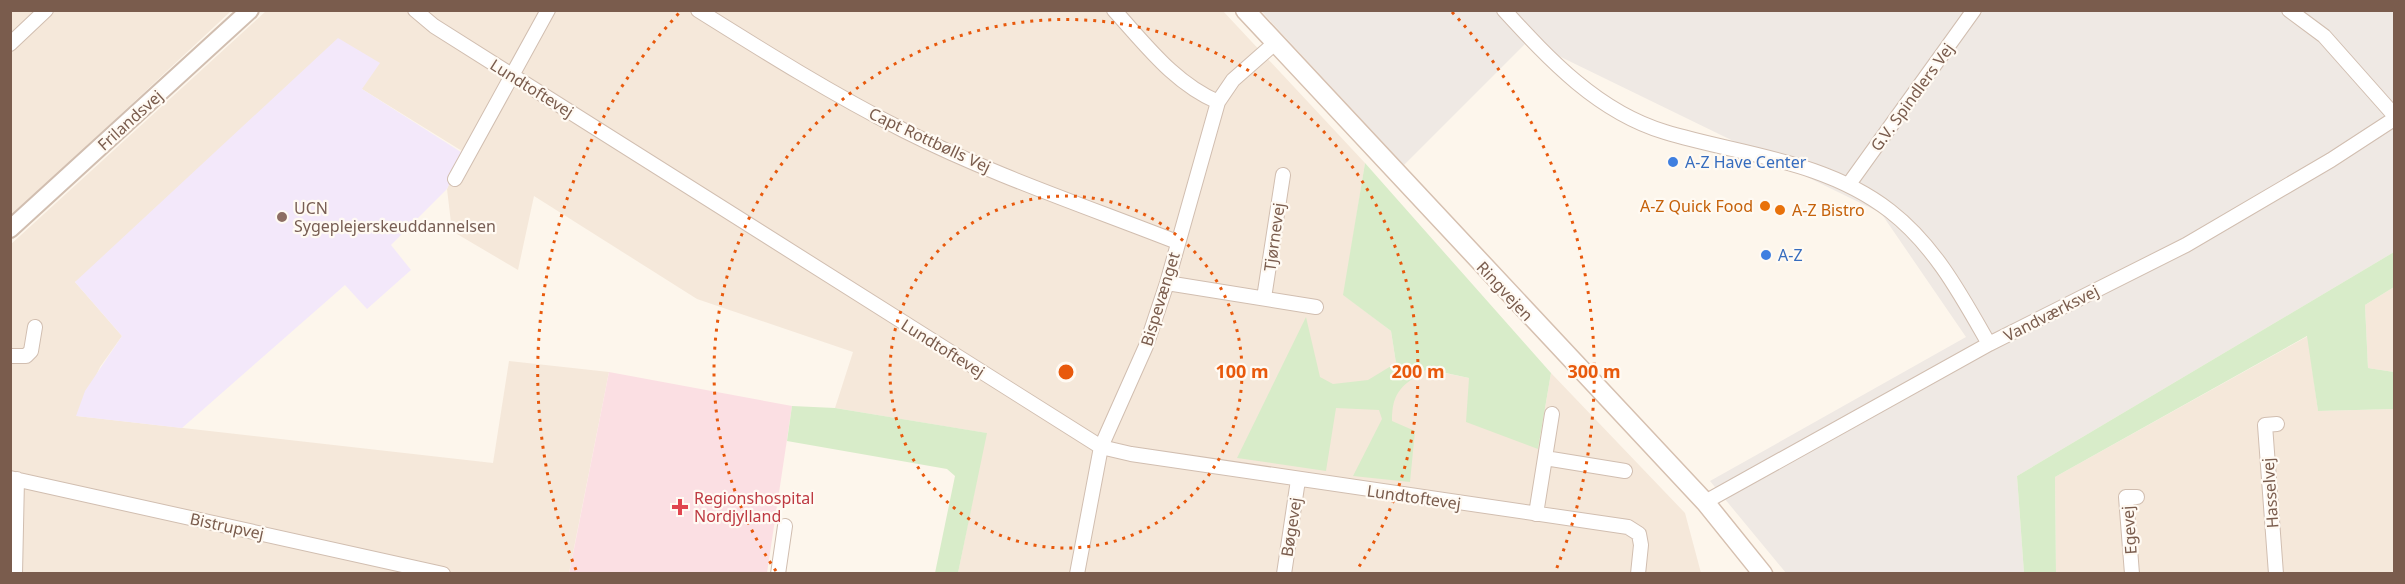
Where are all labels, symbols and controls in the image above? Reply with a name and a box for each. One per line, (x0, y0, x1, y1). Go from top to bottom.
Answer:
street label: G.V. Spindlers Vej (1865, 38, 1959, 156)
street label: Lundtoftevej (486, 54, 578, 122)
street label: Frilandsvej (93, 85, 167, 155)
street label: Capt Rottbølls Vej (865, 102, 995, 178)
place label: A-Z Have Center (1685, 151, 1807, 173)
marker: A-Z Have Center (1666, 155, 1680, 169)
place label: A-Z Quick Food (1640, 195, 1753, 217)
place label: UCN Sygeplejerskeuddannelsen (294, 197, 496, 237)
marker: A-Z Quick Food (1758, 199, 1772, 213)
place label: A-Z Bistro (1792, 199, 1865, 221)
street label: Tjørnevej (1258, 201, 1290, 273)
marker: A-Z Bistro (1773, 203, 1787, 217)
marker: UCN Sygeplejerskeuddannelsen (275, 210, 289, 224)
place label: A-Z (1778, 244, 1803, 266)
marker: A-Z (1759, 248, 1773, 262)
street label: Bispevænget (1135, 249, 1185, 349)
street label: Ringvejen (1472, 256, 1538, 326)
street label: Vandværksvej (2000, 280, 2102, 346)
street label: Lundtoftevej (897, 314, 989, 382)
text: 100 m (1215, 359, 1269, 383)
text: 200 m (1391, 359, 1445, 383)
text: 300 m (1567, 359, 1621, 383)
centre of rings (1056, 362, 1076, 382)
street label: Hasselvej (2257, 457, 2283, 529)
street label: Lundtoftevej (1366, 480, 1462, 514)
place label: Regionshospital Nordjylland (694, 487, 814, 527)
street label: Bøgevej (1275, 496, 1307, 558)
marker: Regionshospital Nordjylland (671, 498, 689, 516)
street label: Egevej (2116, 505, 2142, 555)
street label: Bistrupvej (188, 507, 266, 545)

